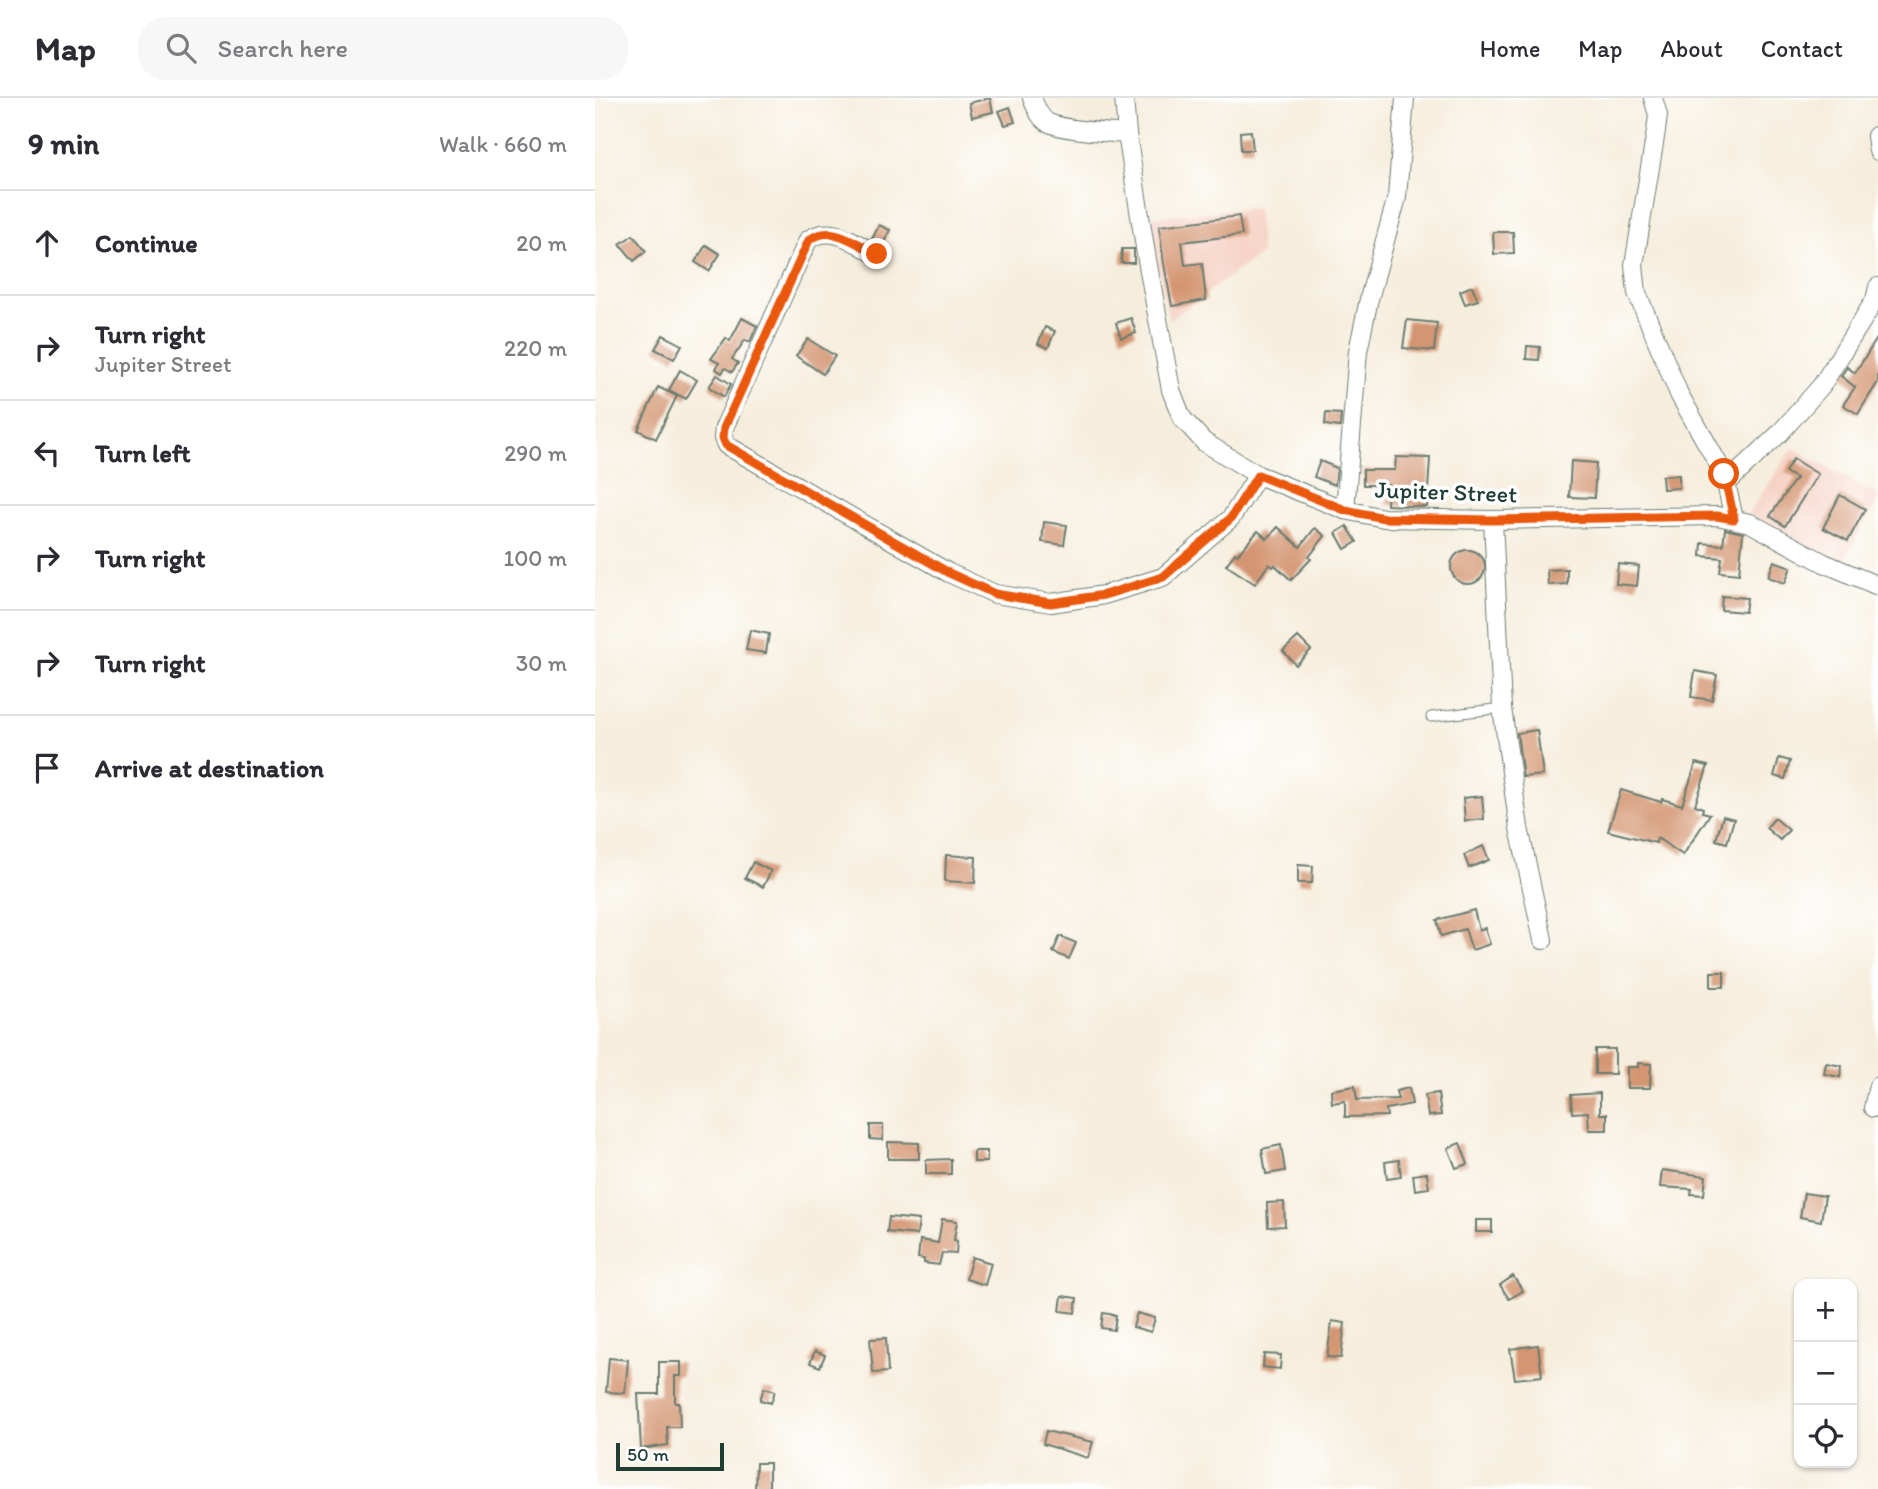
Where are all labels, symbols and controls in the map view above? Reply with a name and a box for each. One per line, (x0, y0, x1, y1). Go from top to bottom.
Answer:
search box (138, 17, 628, 80)
text: Map (35, 29, 96, 68)
icon: search (162, 29, 200, 67)
text: Search here (218, 32, 348, 64)
text: Home (1480, 34, 1540, 63)
text: Map (1578, 34, 1622, 63)
text: About (1660, 34, 1723, 63)
text: Contact (1761, 34, 1843, 63)
text: 9 min (28, 125, 99, 162)
text: Walk · 660 m (439, 130, 567, 158)
icon: ahead (28, 224, 66, 262)
text: Continue (95, 227, 198, 259)
text: 20 m (516, 229, 567, 257)
route end (861, 238, 892, 269)
text: Turn right (95, 318, 206, 350)
icon: right (28, 329, 66, 367)
text: 220 m (504, 334, 567, 362)
text: Jupiter Street (95, 350, 232, 378)
icon: left (28, 434, 66, 472)
text: Turn left (95, 437, 191, 469)
text: 290 m (504, 439, 567, 467)
route start (1708, 458, 1739, 489)
street label: Jupiter Street (1374, 475, 1518, 508)
icon: right (28, 539, 66, 577)
text: Turn right (95, 542, 206, 574)
text: 100 m (503, 544, 567, 572)
icon: right (28, 644, 66, 682)
text: Turn right (95, 647, 206, 679)
text: 30 m (516, 649, 567, 677)
icon: arrive (28, 749, 66, 787)
text: Arrive at destination (95, 752, 324, 784)
map controls (1794, 1279, 1857, 1468)
button: + (1794, 1279, 1857, 1342)
button: − (1794, 1342, 1857, 1405)
button: locate (1794, 1405, 1857, 1468)
scale bar (616, 1440, 725, 1472)
text: 50 m (627, 1443, 669, 1466)

